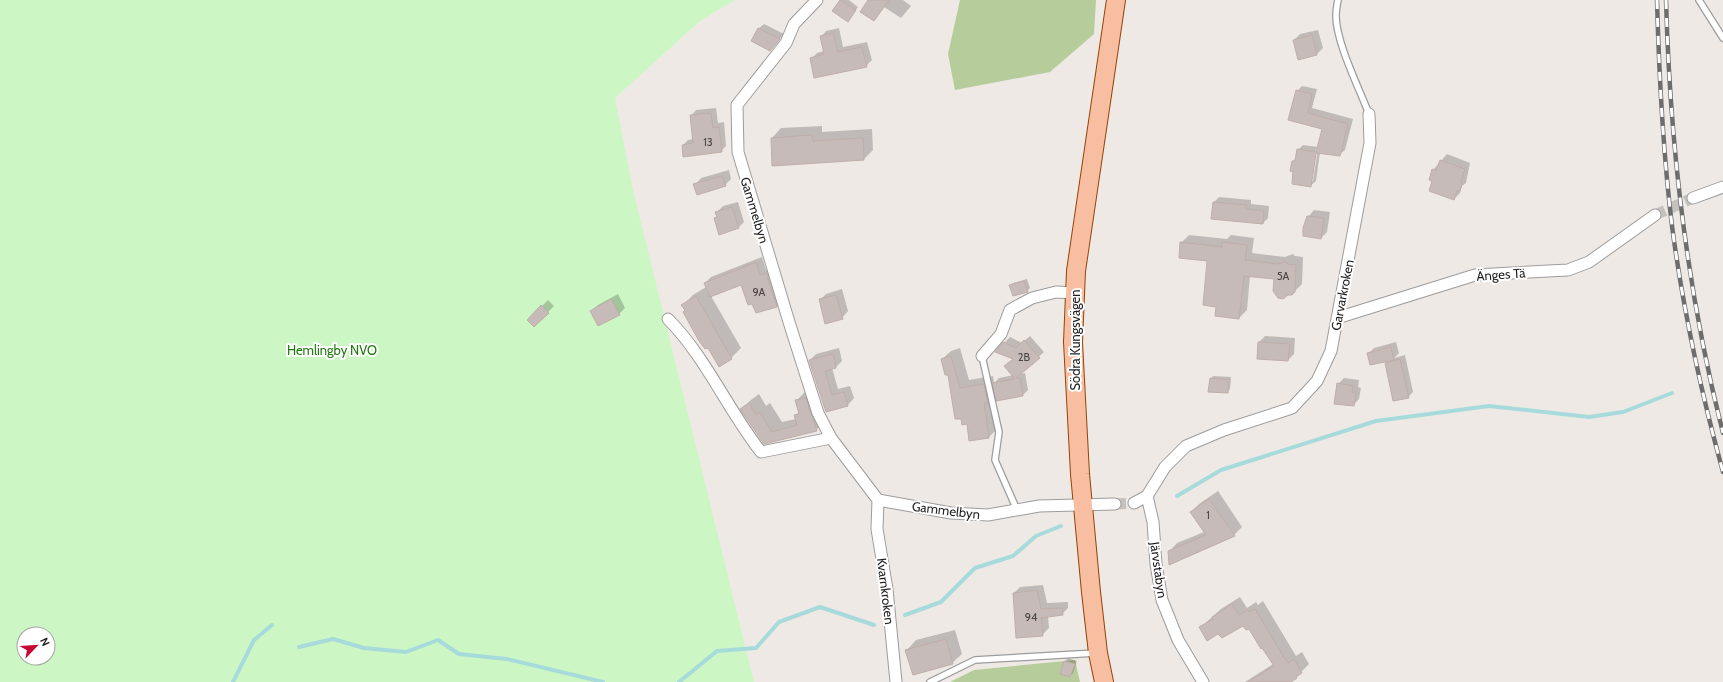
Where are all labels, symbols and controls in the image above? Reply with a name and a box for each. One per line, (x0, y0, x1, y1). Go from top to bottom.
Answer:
house number: 13 (703, 135, 713, 149)
street label: Gammelbyn (737, 175, 773, 245)
street label: Garvarkroken (1327, 258, 1357, 332)
street label: Änges Tä (1476, 264, 1527, 284)
house number: 5A (1277, 269, 1290, 283)
house number: 9A (753, 285, 766, 299)
street label: Södra Kungsvägen (1067, 289, 1083, 391)
park label: Hemlingby NVO (287, 342, 377, 358)
house number: 2B (1018, 350, 1031, 364)
street label: Gammelbyn (911, 498, 981, 522)
house number: 1 (1206, 508, 1210, 522)
street label: Järvstabyn (1147, 540, 1171, 599)
street label: Kvarnkroken (874, 557, 898, 625)
house number: 94 (1025, 610, 1038, 624)
north arrow (16, 626, 56, 666)
text: N (37, 635, 53, 648)

